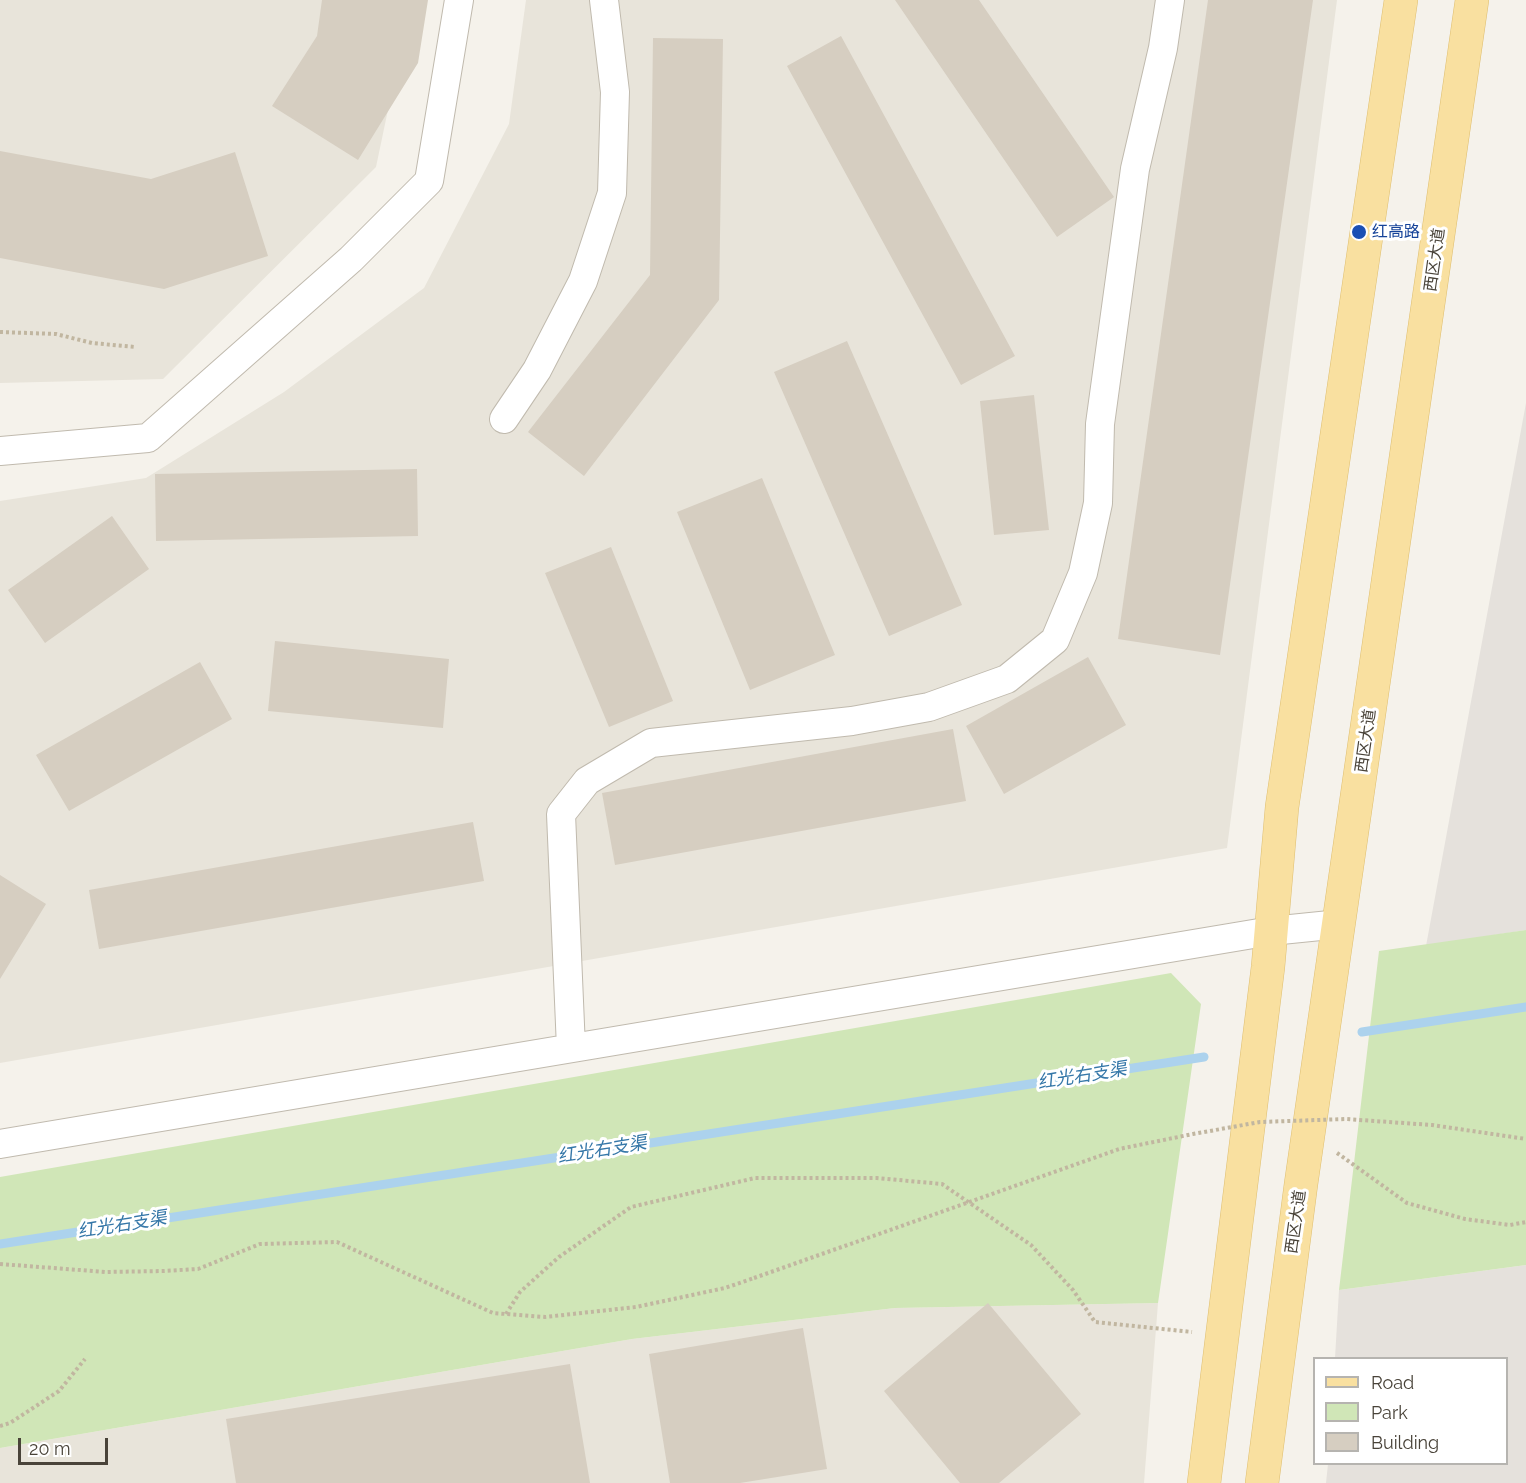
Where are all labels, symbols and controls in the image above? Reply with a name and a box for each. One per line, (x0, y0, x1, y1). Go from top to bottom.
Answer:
place label: 红高路 (1372, 222, 1420, 242)
marker: 红高路 (1350, 223, 1368, 241)
street label: 西区大道 (1421, 227, 1449, 293)
street label: 西区大道 (1352, 708, 1380, 774)
water label: 红光右支渠 (1036, 1058, 1128, 1094)
water label: 红光右支渠 (556, 1132, 648, 1168)
street label: 西区大道 (1282, 1189, 1310, 1255)
water label: 红光右支渠 (76, 1207, 168, 1243)
legend (1313, 1357, 1508, 1465)
text: Road (1371, 1372, 1414, 1393)
text: Park (1371, 1402, 1408, 1423)
scale bar (21, 1426, 111, 1464)
text: Building (1371, 1432, 1439, 1453)
text: 20 m (29, 1438, 71, 1459)

